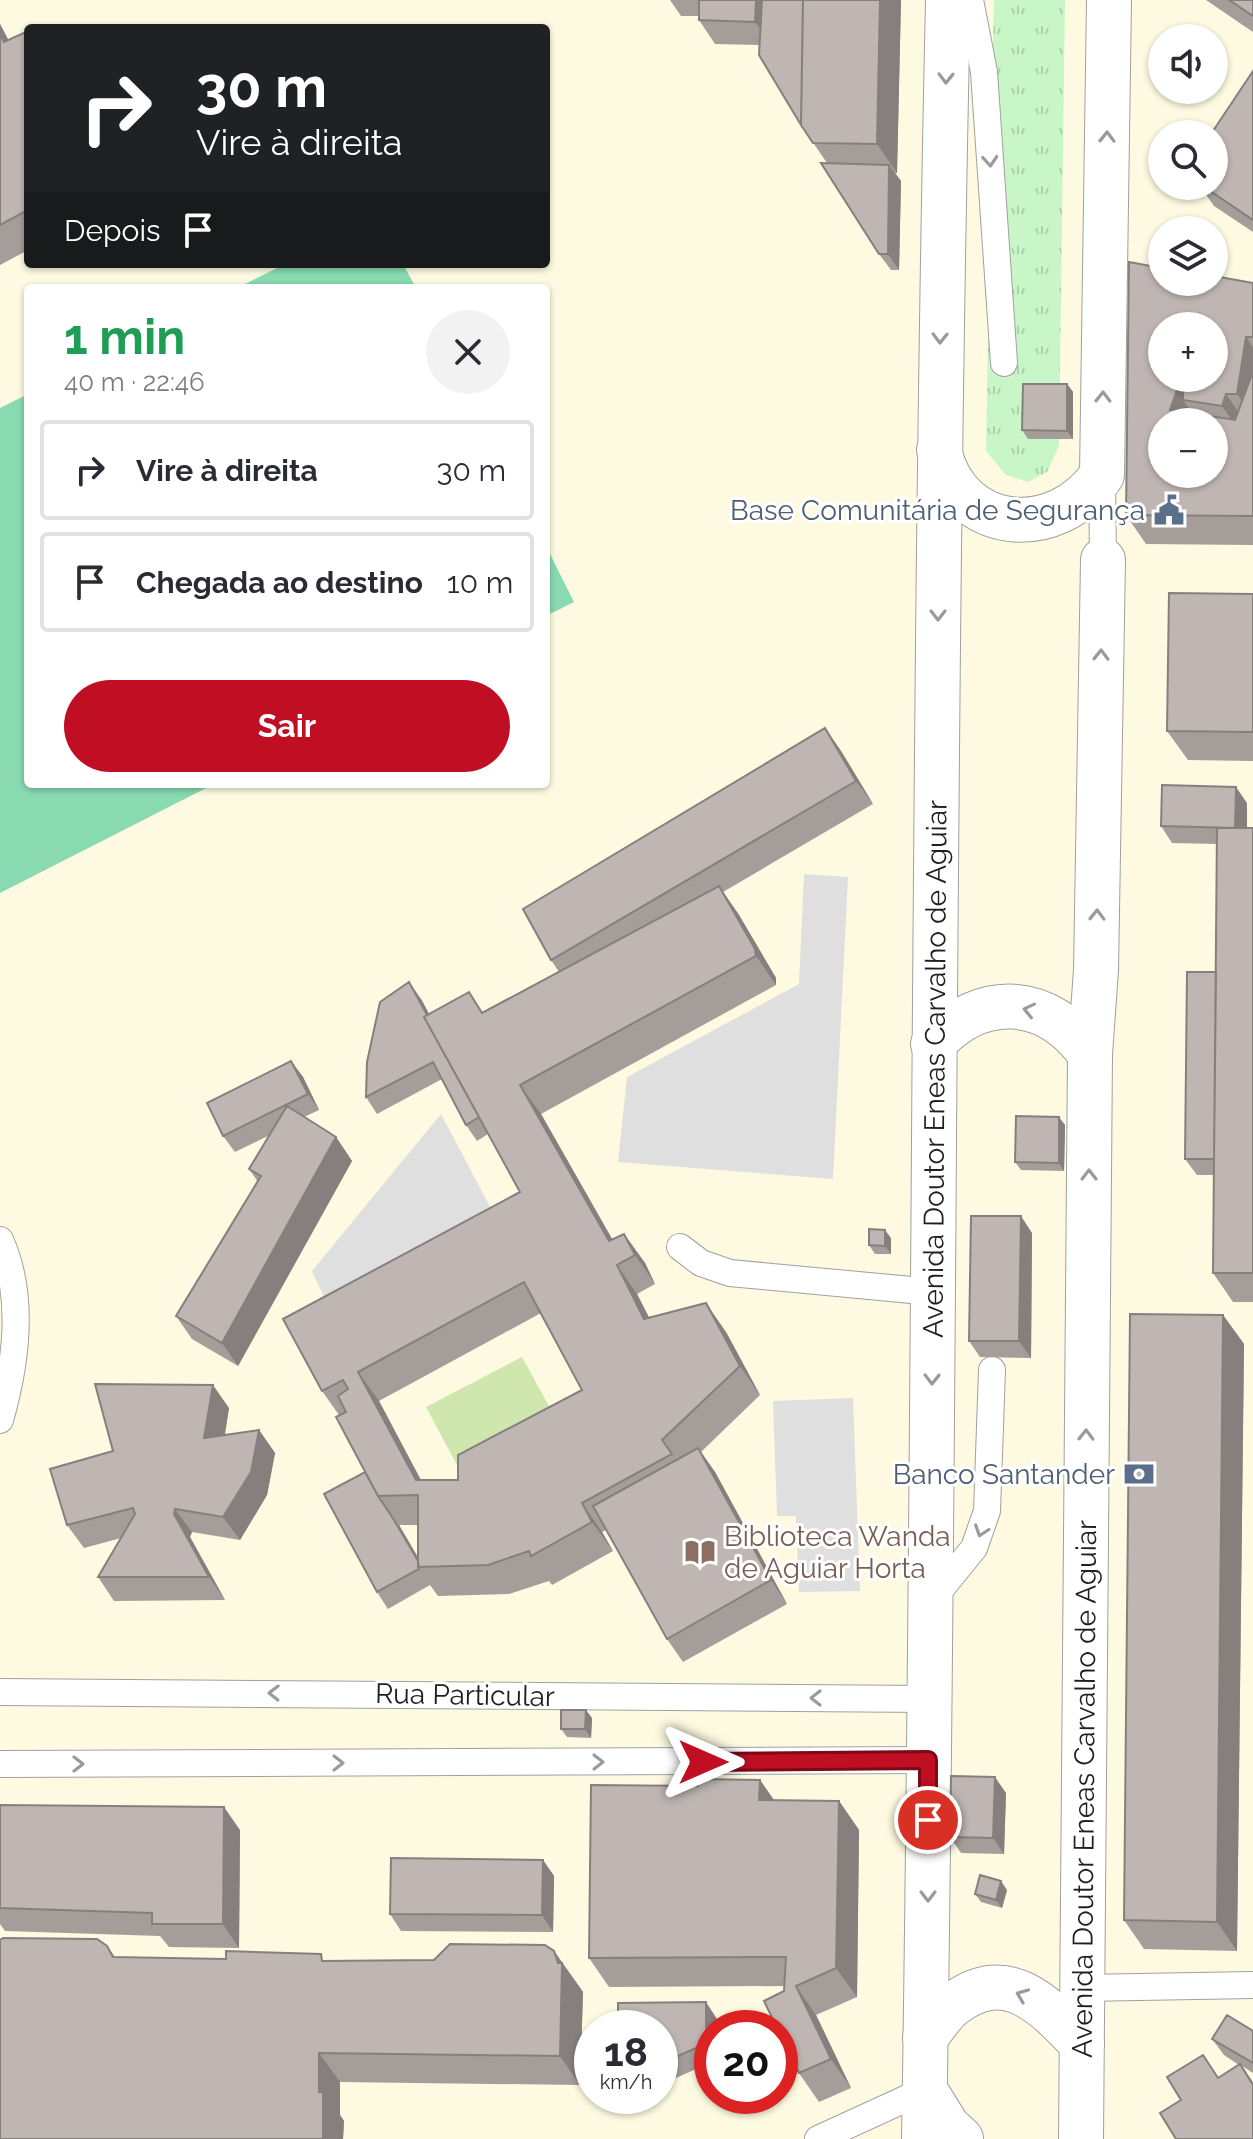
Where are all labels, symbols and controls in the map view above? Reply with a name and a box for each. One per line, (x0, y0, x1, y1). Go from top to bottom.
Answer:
map controls (1148, 24, 1228, 488)
button: sound (1148, 24, 1228, 104)
text: 30 m (196, 54, 327, 120)
icon: right (64, 56, 168, 160)
one-way arrow (938, 72, 955, 85)
button: search (1148, 120, 1228, 200)
text: Vire à direita (196, 121, 402, 163)
one-way arrow (1098, 130, 1116, 143)
one-way arrow (981, 155, 998, 167)
icon: arrive (176, 208, 220, 252)
text: Depois (64, 213, 160, 248)
button: layers (1148, 216, 1228, 296)
text: 1 min (64, 309, 185, 365)
button: close (426, 310, 510, 394)
button: + (1148, 312, 1228, 392)
one-way arrow (932, 332, 949, 345)
text: 40 m · 22:46 (64, 367, 205, 397)
one-way arrow (1095, 390, 1112, 403)
button: − (1148, 408, 1228, 488)
icon: right (68, 448, 112, 492)
text: Vire à direita (136, 453, 318, 488)
text: 30 m (436, 453, 506, 488)
public building icon: Base Comunitária de Segurança (1152, 493, 1186, 527)
place label: Base Comunitária de Segurança (730, 494, 1145, 527)
icon: arrive (68, 560, 112, 604)
text: Chegada ao destino (136, 565, 423, 600)
text: 10 m (447, 565, 513, 600)
one-way arrow (929, 609, 947, 622)
one-way arrow (1092, 648, 1110, 661)
button: Sair (64, 680, 510, 772)
street label: Avenida Doutor Eneas Carvalho de Aguiar (916, 800, 953, 1338)
one-way arrow (1088, 908, 1105, 921)
one-way arrow (1022, 1002, 1036, 1019)
one-way arrow (1080, 1168, 1098, 1181)
one-way arrow (923, 1373, 941, 1386)
one-way arrow (1078, 1428, 1095, 1441)
bank icon: Banco Santander (1122, 1457, 1156, 1491)
place label: Banco Santander (893, 1458, 1115, 1491)
place label: Biblioteca Wanda de Aguiar Horta (724, 1520, 951, 1585)
street label: Avenida Doutor Eneas Carvalho de Aguiar (1065, 1520, 1103, 2058)
one-way arrow (974, 1523, 990, 1537)
library icon: Biblioteca Wanda de Aguiar Horta (683, 1535, 717, 1569)
street label: Rua Particular (375, 1677, 555, 1713)
one-way arrow (267, 1684, 280, 1702)
one-way arrow (809, 1689, 822, 1707)
position arrow (661, 1720, 745, 1804)
one-way arrow (592, 1753, 605, 1771)
one-way arrow (332, 1754, 345, 1772)
one-way arrow (72, 1755, 85, 1772)
pin (894, 1786, 962, 1854)
icon: arrive (906, 1798, 950, 1842)
one-way arrow (919, 1890, 937, 1903)
one-way arrow (1016, 1988, 1031, 2004)
speed limit sign: 20 (694, 2010, 798, 2114)
text: 18 (604, 2028, 648, 2075)
text: km/h (600, 2070, 652, 2094)

